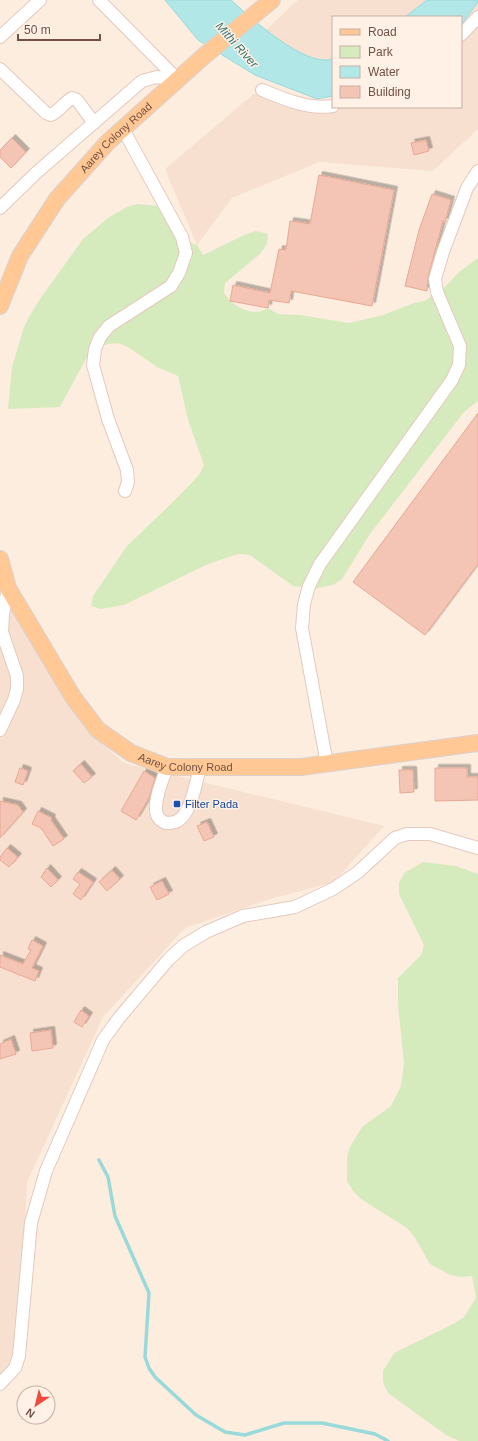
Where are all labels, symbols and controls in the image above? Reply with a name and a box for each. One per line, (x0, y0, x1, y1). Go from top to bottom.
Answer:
scale bar (18, 16, 100, 42)
legend (332, 16, 462, 108)
water label: Mithi River (213, 19, 262, 71)
text: 50 m (24, 23, 51, 37)
text: Road (368, 25, 397, 39)
text: Park (368, 45, 394, 59)
text: Water (368, 65, 400, 79)
text: Building (368, 85, 411, 99)
street label: Aarey Colony Road (77, 100, 154, 175)
street label: Aarey Colony Road (137, 751, 233, 773)
place label: Filter Pada (185, 798, 239, 810)
marker: Filter Pada (172, 799, 182, 809)
north arrow (16, 1385, 56, 1425)
text: N (24, 1406, 37, 1420)

